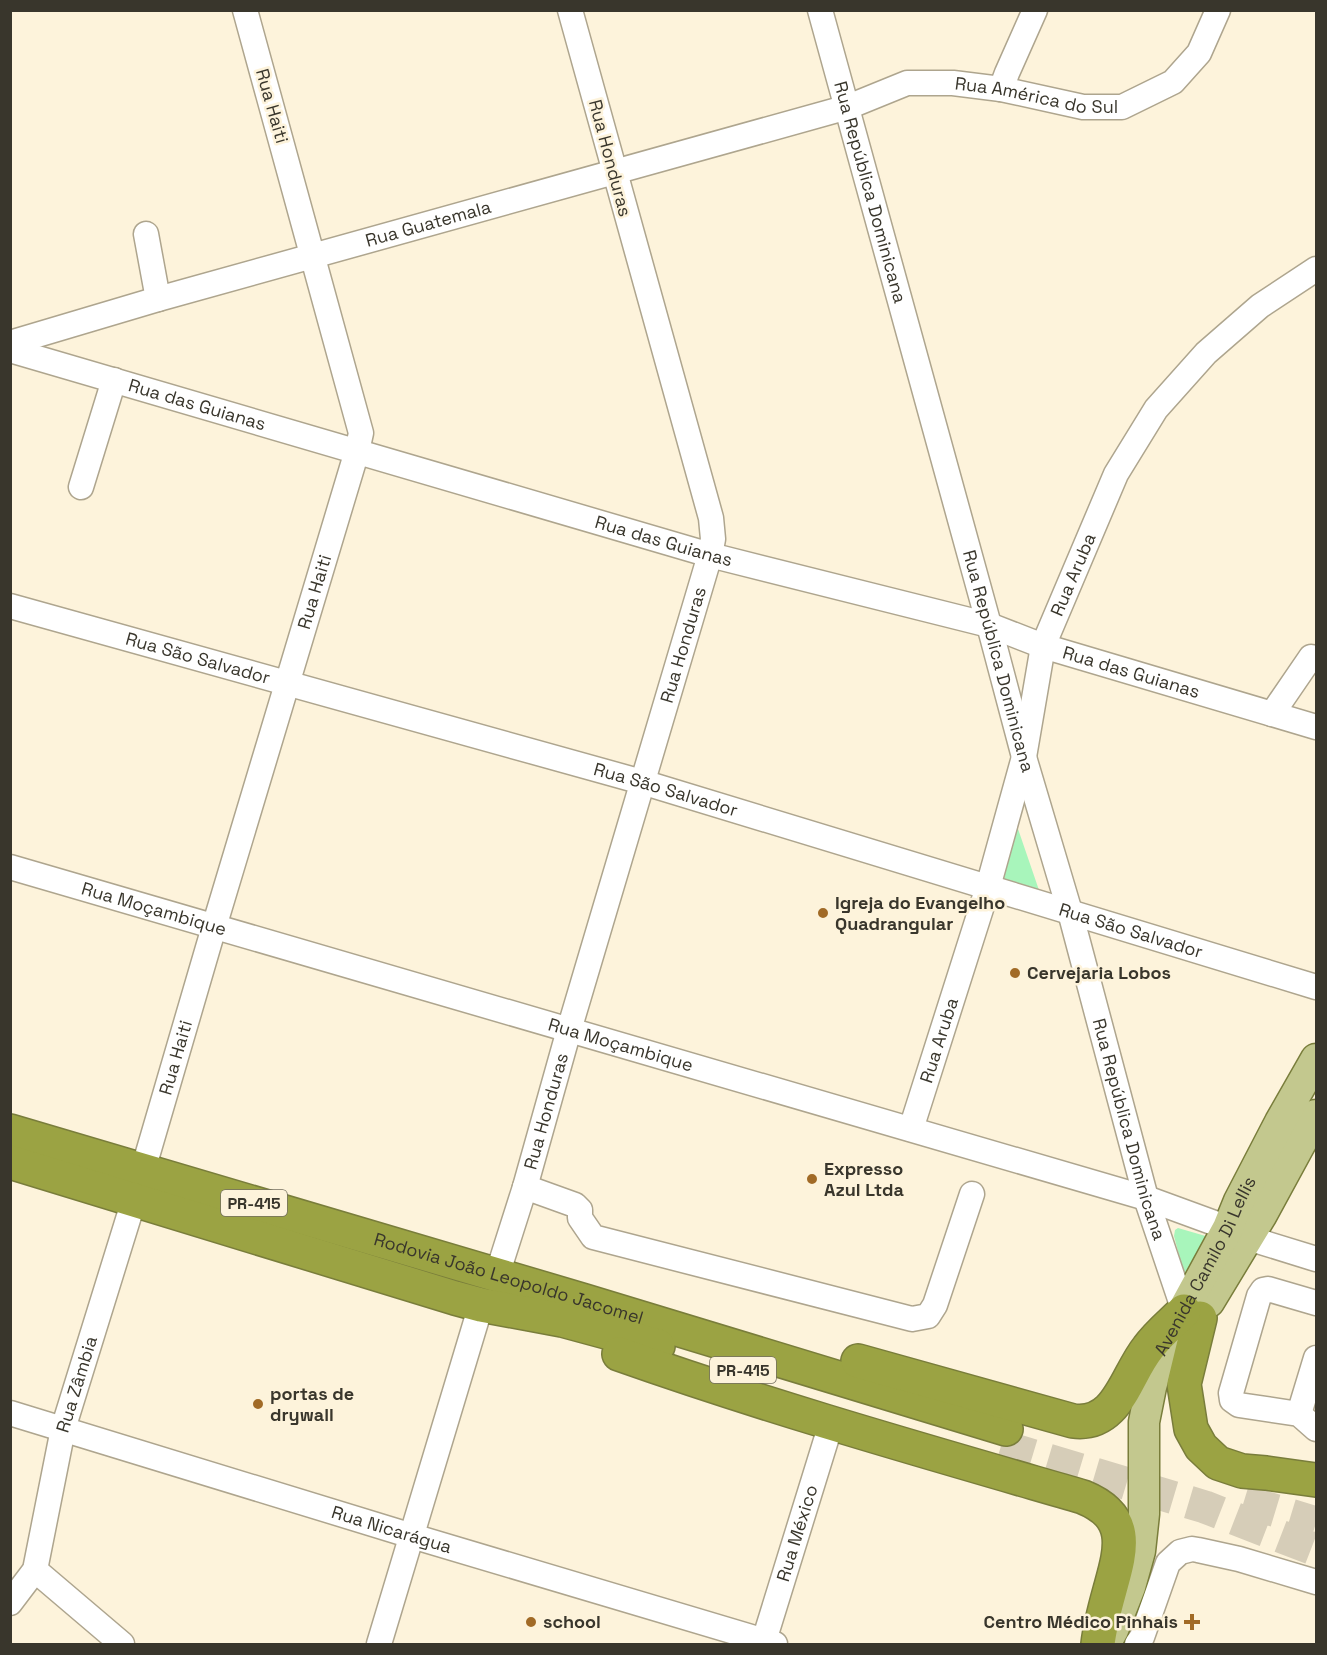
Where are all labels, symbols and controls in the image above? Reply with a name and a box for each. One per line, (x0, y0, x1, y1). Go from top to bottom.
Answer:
street label: Rua Haiti (251, 66, 294, 146)
street label: Rua América do Sul (954, 71, 1118, 119)
street label: Rua República Dominicana (829, 79, 912, 306)
street label: Rua Honduras (584, 97, 637, 219)
street label: Rua Guatemala (363, 195, 494, 252)
street label: Rua das Guianas (126, 373, 269, 435)
street label: Rua das Guianas (592, 510, 735, 571)
street label: Rua Aruba (1045, 529, 1101, 620)
street label: Rua República Dominicana (958, 547, 1040, 775)
street label: Rua Haiti (292, 552, 336, 632)
street label: Rua Honduras (655, 584, 711, 706)
street label: Rua São Salvador (123, 627, 273, 689)
street label: Rua das Guianas (1060, 640, 1203, 703)
street label: Rua São Salvador (591, 757, 741, 822)
street label: Rua Moçambique (79, 876, 229, 941)
place label: Igreja do Evangelho Quadrangular (835, 891, 1005, 935)
street label: Rua São Salvador (1056, 897, 1206, 963)
marker: Igreja do Evangelho Quadrangular (816, 906, 830, 920)
place label: Cervejaria Lobos (1027, 961, 1171, 984)
marker: Cervejaria Lobos (1008, 966, 1022, 980)
street label: Rua Aruba (914, 995, 963, 1086)
street label: Rua Moçambique (546, 1012, 696, 1076)
street label: Rua República Dominicana (1088, 1016, 1171, 1243)
street label: Rua Haiti (154, 1018, 197, 1098)
street label: Rua Honduras (518, 1050, 573, 1172)
place label: Expresso Azul Ltda (824, 1157, 904, 1201)
marker: Expresso Azul Ltda (805, 1172, 819, 1186)
street label: Avenida Camilo Di Lellis (1149, 1172, 1261, 1360)
road number: PR-415 (221, 1190, 287, 1216)
street label: Rodovia João Leopoldo Jacomel (371, 1227, 646, 1329)
street label: Rua Zâmbia (51, 1333, 102, 1435)
road number: PR-415 (710, 1357, 776, 1383)
place label: portas de drywall (270, 1382, 354, 1426)
marker: portas de drywall (251, 1397, 265, 1411)
street label: Rua México (771, 1482, 823, 1584)
street label: Rua Nicarágua (329, 1500, 455, 1558)
place label: school (543, 1610, 601, 1633)
place label: Centro Médico Pinhais (983, 1610, 1178, 1633)
marker: Centro Médico Pinhais (1183, 1613, 1201, 1631)
marker: school (524, 1615, 538, 1629)

